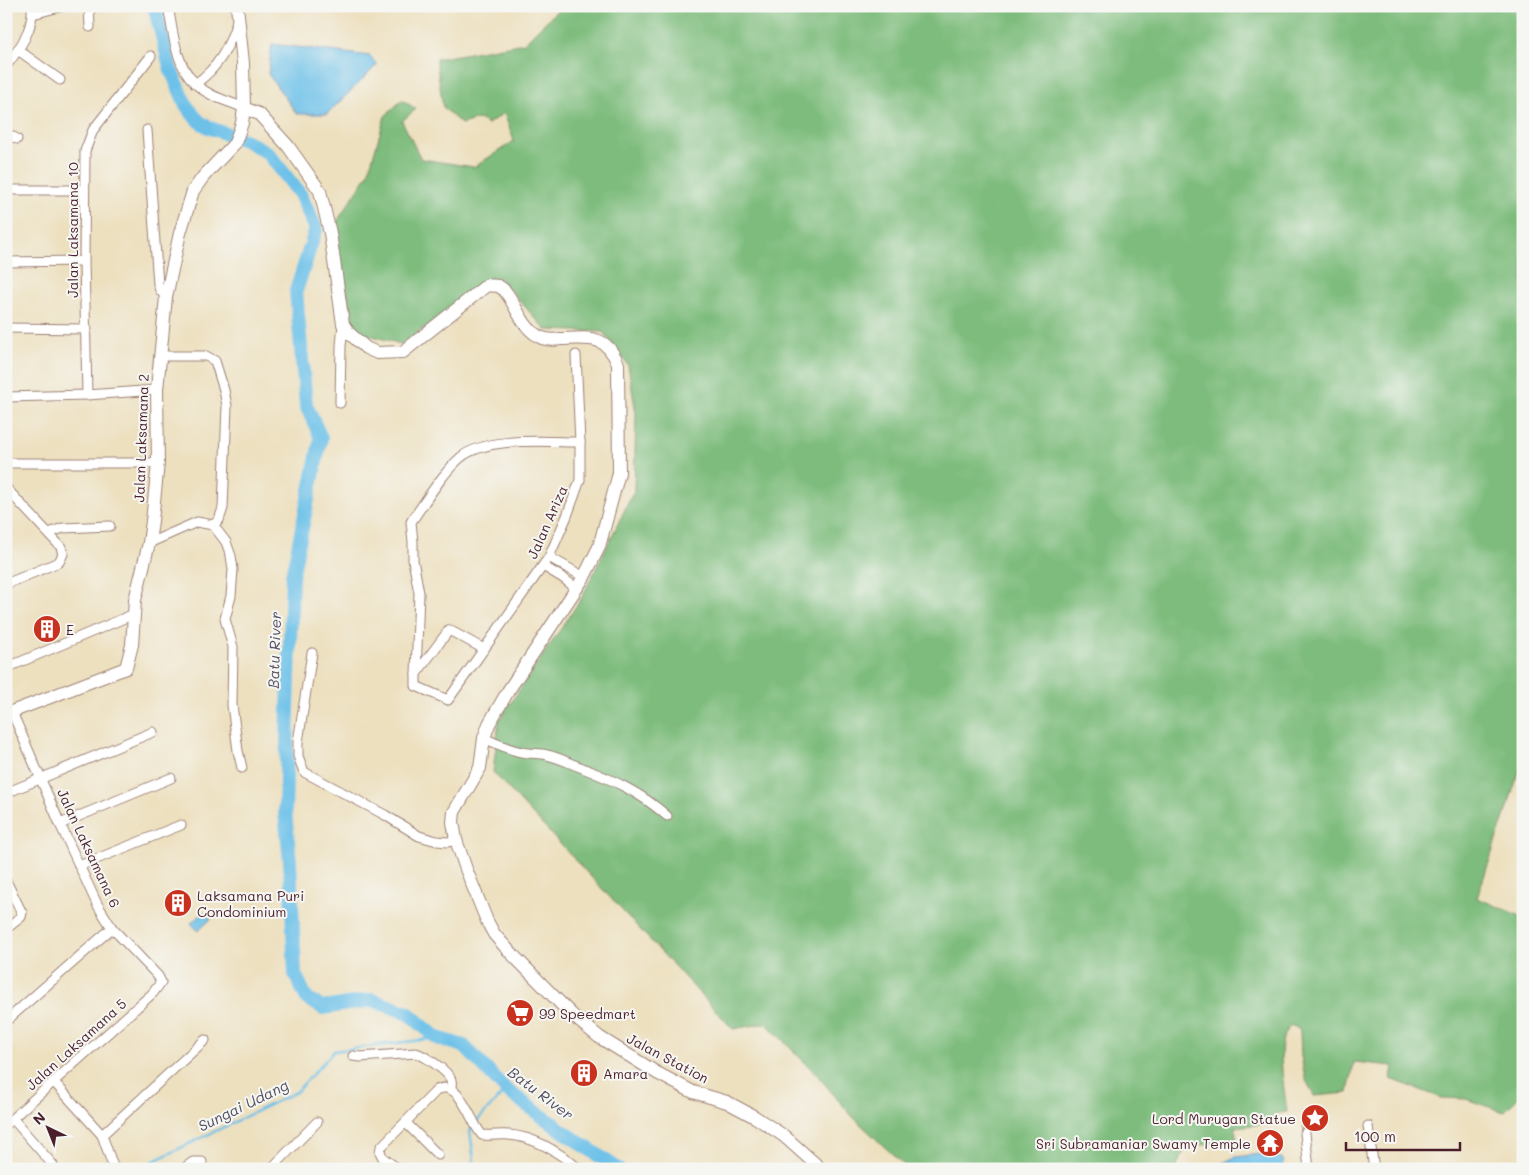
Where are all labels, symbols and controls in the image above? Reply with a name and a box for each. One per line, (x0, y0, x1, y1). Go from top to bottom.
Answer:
street label: Jalan Laksamana 10 (63, 162, 82, 298)
street label: Jalan Laksamana 2 (129, 373, 153, 503)
street label: Jalan Ariza (522, 482, 572, 562)
water label: Batu River (263, 611, 285, 689)
building icon: E (32, 614, 62, 644)
place label: E (66, 620, 74, 639)
street label: Jalan Laksamana 6 (53, 785, 125, 911)
place label: Laksamana Puri Condominium (197, 886, 304, 921)
building icon: Laksamana Puri Condominium (163, 888, 193, 918)
street label: Jalan Laksamana 5 (22, 994, 130, 1094)
supermarket icon: 99 Speedmart (505, 998, 535, 1028)
place label: 99 Speedmart (539, 1004, 636, 1023)
street label: Jalan Station (624, 1028, 712, 1088)
building icon: Amara (569, 1058, 599, 1088)
water label: Batu River (504, 1062, 578, 1125)
place label: Amara (603, 1064, 648, 1083)
water label: Sungai Udang (194, 1074, 292, 1136)
north arrow (22, 1102, 72, 1152)
place icon: Lord Murugan Statue (1300, 1103, 1330, 1133)
text: N (28, 1108, 49, 1129)
place label: Lord Murugan Statue (1152, 1109, 1296, 1128)
scale bar (1346, 1120, 1460, 1152)
text: 100 m (1354, 1126, 1396, 1146)
temple icon: Sri Subramaniar Swamy Temple (1255, 1128, 1285, 1158)
place label: Sri Subramaniar Swamy Temple (1036, 1134, 1251, 1153)

